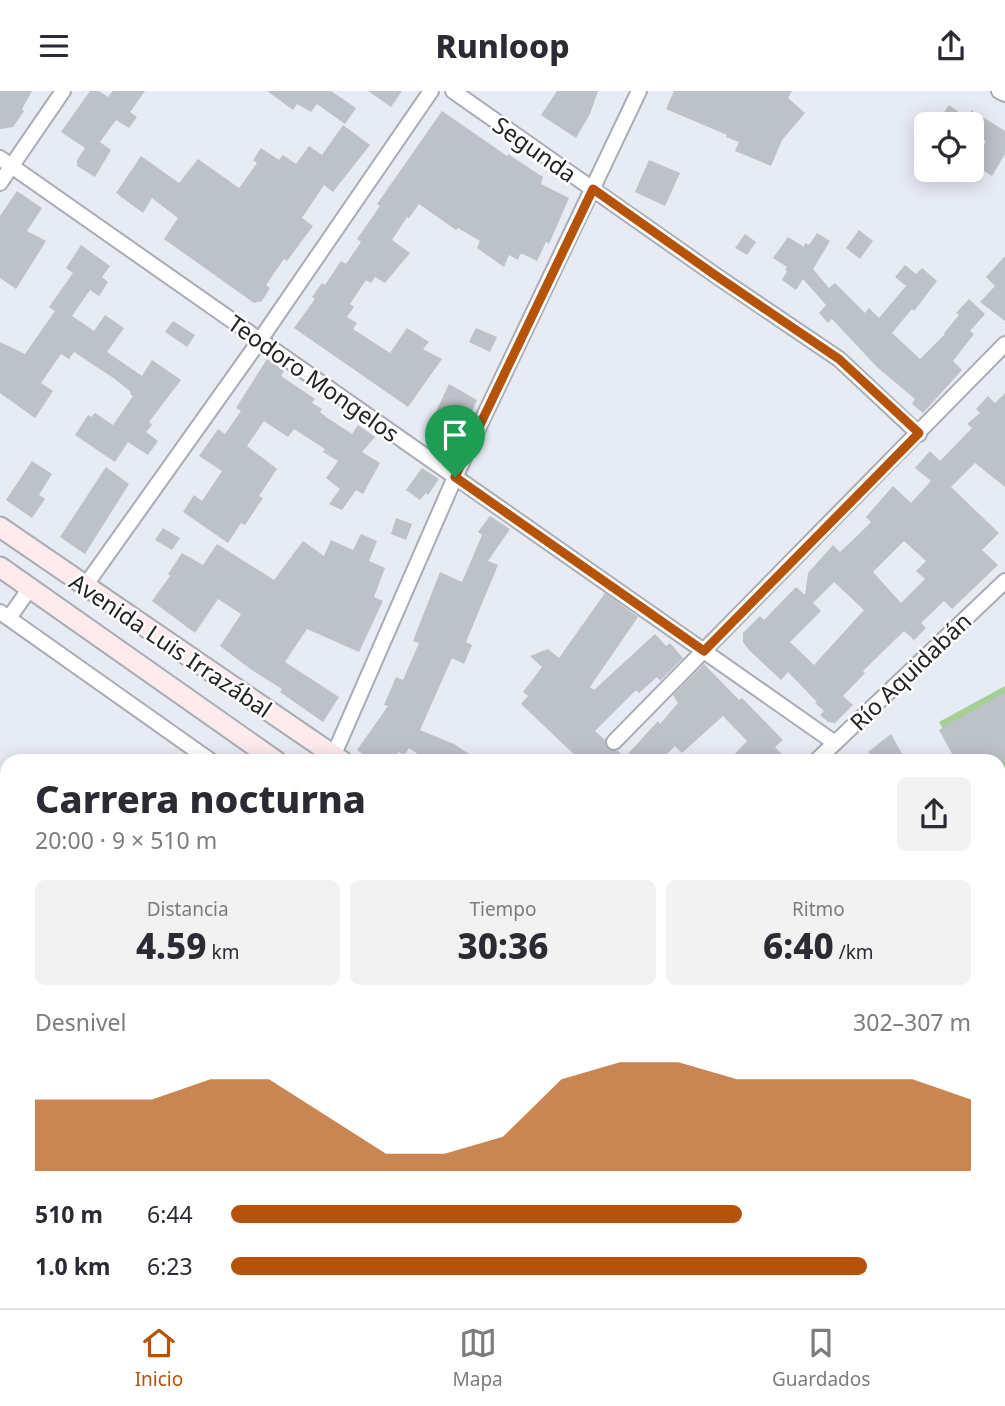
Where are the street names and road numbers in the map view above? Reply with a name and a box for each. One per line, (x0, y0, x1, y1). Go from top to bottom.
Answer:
street label: Segunda (487, 109, 583, 189)
street label: Teodoro Mongelos (222, 307, 406, 449)
street label: Avenida Luis Irrazábal (64, 565, 278, 725)
street label: Río Aquidabán (842, 605, 978, 737)

